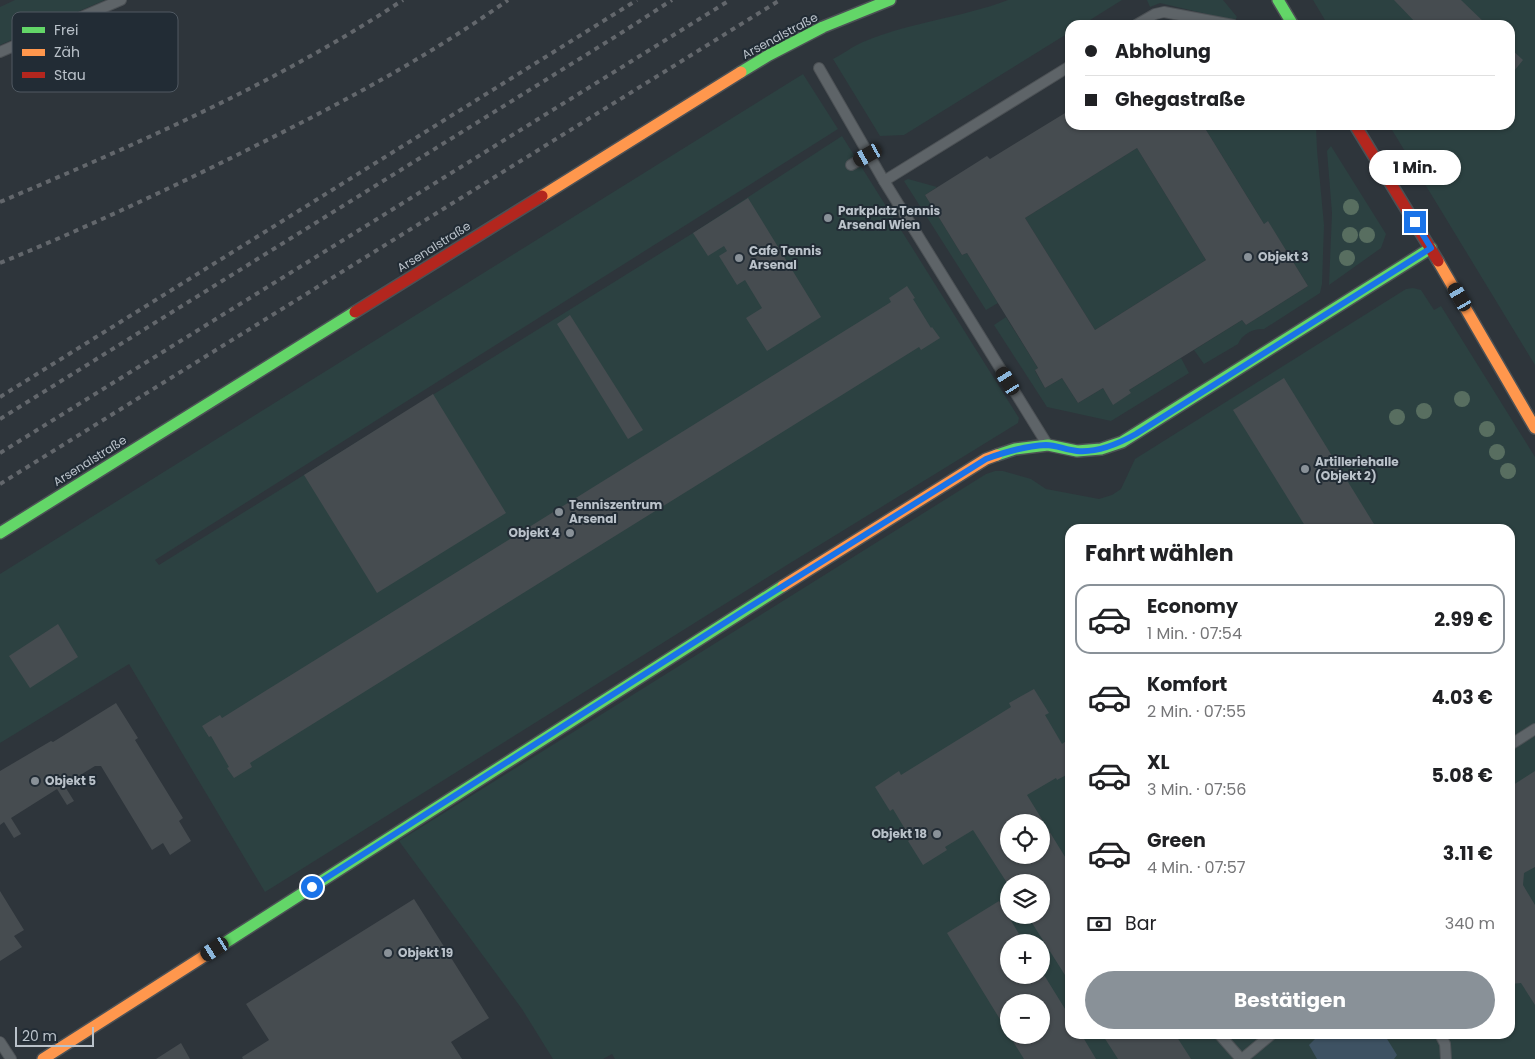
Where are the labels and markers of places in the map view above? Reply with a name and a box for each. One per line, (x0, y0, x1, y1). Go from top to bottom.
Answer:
place label: Parkplatz Tennis Arsenal Wien (838, 202, 941, 233)
marker: Parkplatz Tennis Arsenal Wien (822, 212, 834, 224)
place label: Cafe Tennis Arsenal (749, 242, 822, 273)
place label: Objekt 3 (1258, 248, 1309, 265)
marker: Objekt 3 (1242, 251, 1254, 263)
marker: Cafe Tennis Arsenal (733, 252, 745, 264)
place label: Artilleriehalle (Objekt 2) (1315, 453, 1399, 484)
marker: Artilleriehalle (Objekt 2) (1299, 463, 1311, 475)
place label: Tenniszentrum Arsenal (569, 496, 662, 527)
marker: Tenniszentrum Arsenal (553, 506, 565, 518)
place label: Objekt 4 (509, 524, 560, 541)
marker: Objekt 4 (564, 527, 576, 539)
place label: Objekt 5 (45, 772, 96, 789)
marker: Objekt 5 (29, 775, 41, 787)
place label: Objekt 18 (871, 825, 927, 842)
marker: Objekt 18 (931, 828, 943, 840)
place label: Objekt 19 (398, 944, 453, 961)
marker: Objekt 19 (382, 947, 394, 959)

